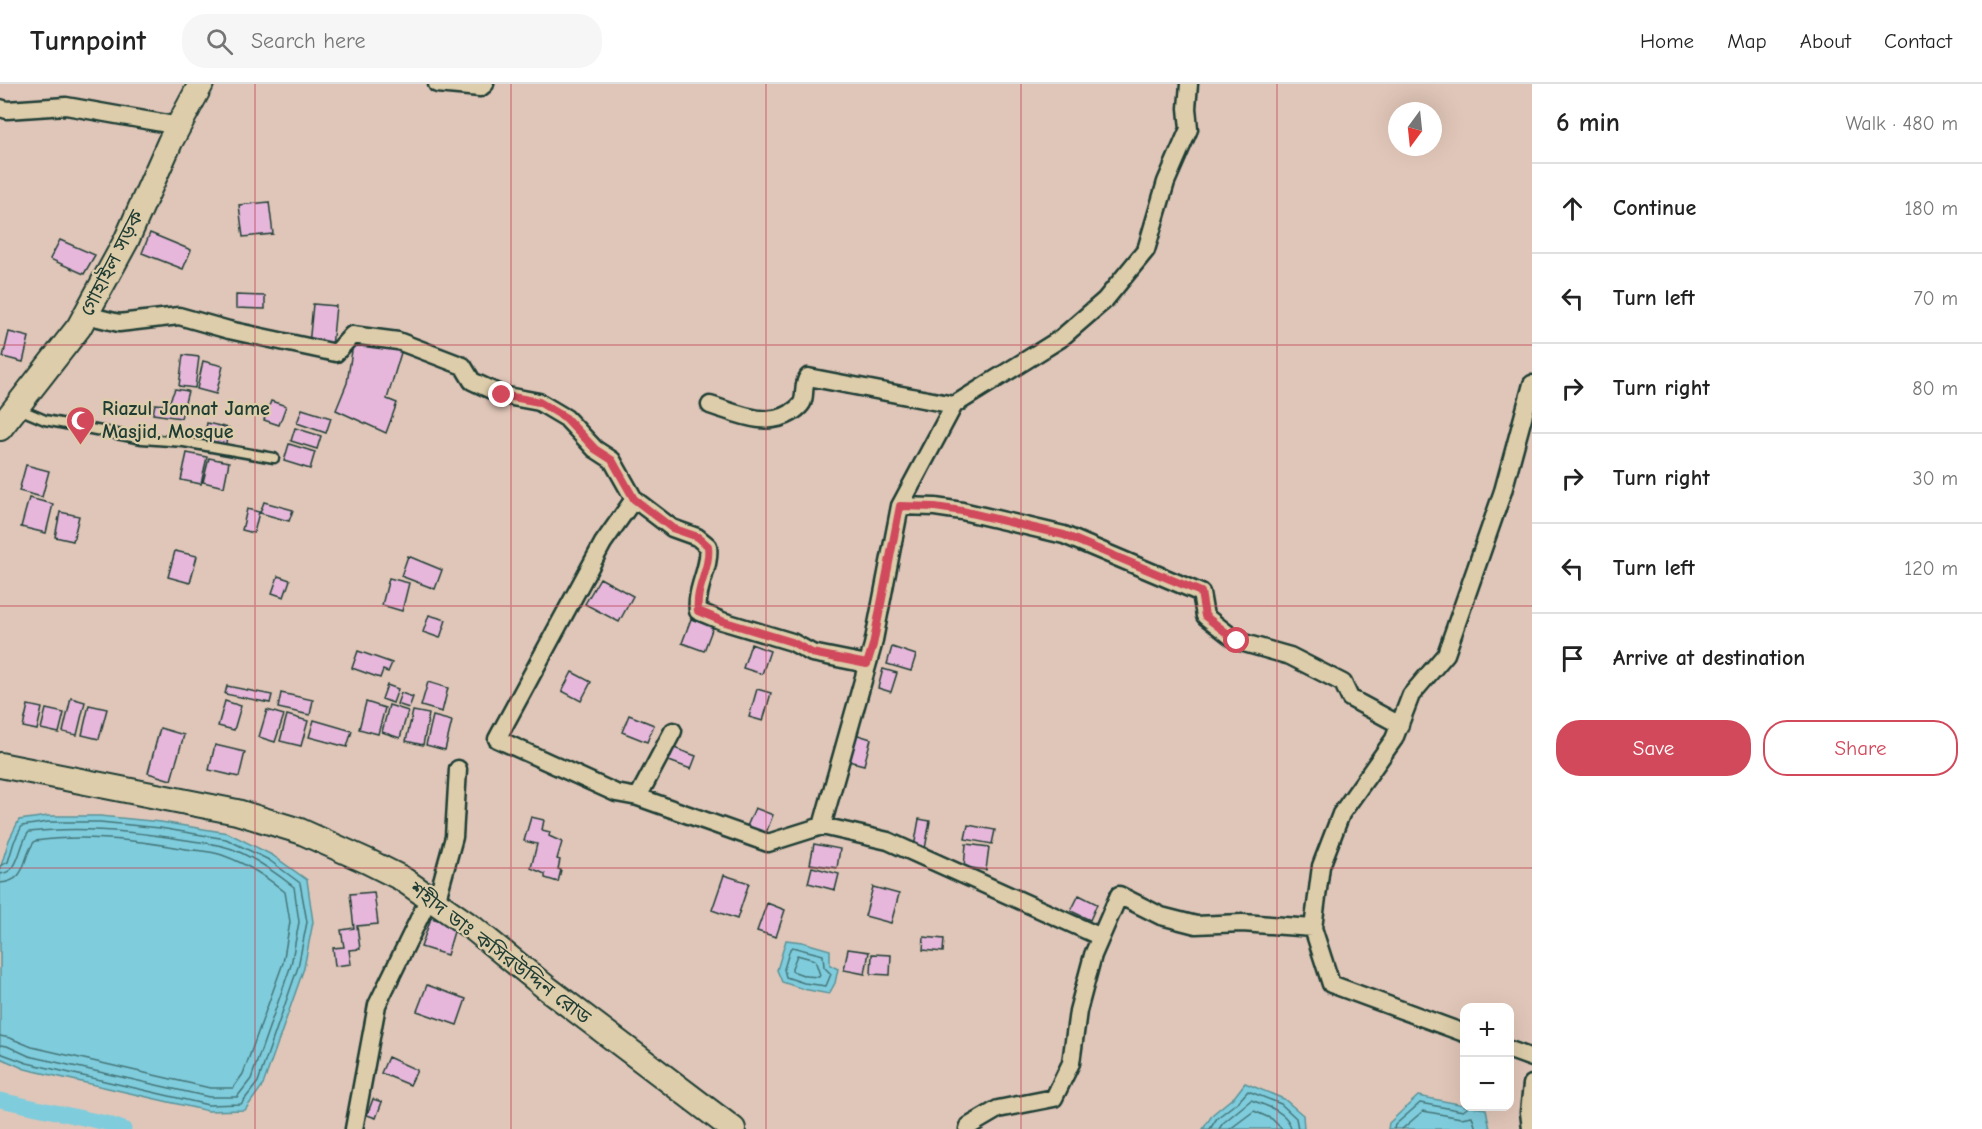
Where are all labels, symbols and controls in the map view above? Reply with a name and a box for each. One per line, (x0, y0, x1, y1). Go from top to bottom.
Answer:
search box (182, 14, 602, 68)
text: Turnpoint (30, 25, 146, 57)
icon: search (203, 25, 236, 58)
text: Search here (251, 28, 365, 54)
text: Home (1640, 29, 1694, 53)
text: Map (1727, 29, 1767, 53)
text: About (1800, 29, 1851, 53)
text: Contact (1884, 29, 1952, 53)
north arrow (1388, 102, 1442, 156)
text: 6 min (1556, 108, 1620, 138)
text: Walk · 480 m (1845, 112, 1958, 135)
icon: ahead (1556, 192, 1589, 225)
text: Continue (1613, 195, 1696, 221)
text: 180 m (1904, 197, 1958, 220)
street label: গোহাইল সড়ক (75, 205, 149, 320)
icon: left (1556, 282, 1589, 315)
text: Turn left (1613, 285, 1695, 311)
text: 70 m (1913, 287, 1958, 310)
icon: right (1556, 372, 1589, 405)
text: Turn right (1613, 375, 1710, 401)
text: 80 m (1912, 377, 1958, 400)
route end (488, 381, 514, 407)
place label: Riazul Jannat Jame Masjid, Mosque (102, 397, 270, 443)
mosque icon: Riazul Jannat Jame Masjid, Mosque (65, 404, 97, 446)
icon: right (1556, 462, 1589, 495)
text: Turn right (1613, 465, 1710, 491)
text: 30 m (1912, 467, 1958, 490)
icon: left (1556, 552, 1589, 585)
text: Turn left (1613, 555, 1695, 581)
text: 120 m (1904, 557, 1958, 580)
route start (1223, 627, 1249, 653)
icon: arrive (1556, 642, 1589, 675)
text: Arrive at destination (1613, 645, 1805, 671)
button: Save (1556, 720, 1751, 776)
button: Share (1763, 720, 1958, 776)
street label: শহীদ ডাঃ কসিরউদ্দিন রোড (404, 876, 597, 1029)
map controls (1460, 1003, 1514, 1111)
button: + (1460, 1003, 1514, 1057)
button: − (1460, 1057, 1514, 1111)

